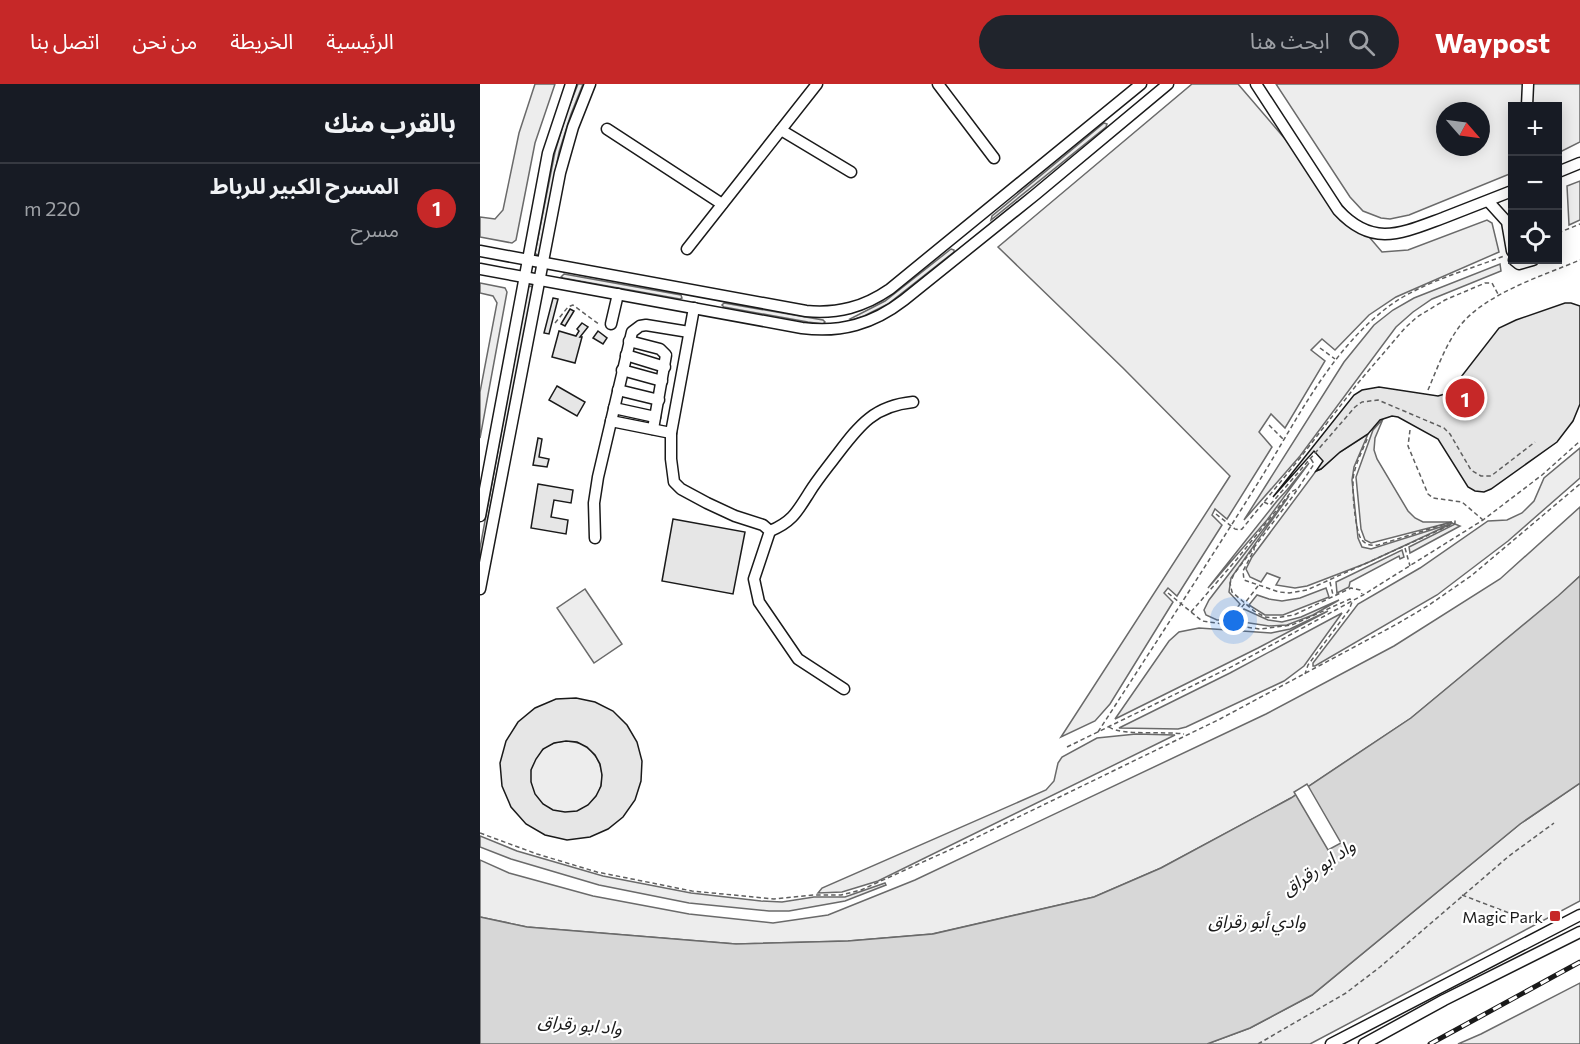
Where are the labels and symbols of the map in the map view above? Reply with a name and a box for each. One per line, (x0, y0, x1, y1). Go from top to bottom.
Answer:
north arrow (1436, 102, 1490, 156)
pin: 1 (1446, 376, 1484, 420)
your location (1219, 606, 1248, 635)
water label: واد ابو رقراق (1277, 834, 1359, 901)
place label: Magic Park (1462, 907, 1543, 926)
marker: Magic Park (1548, 909, 1562, 923)
water label: وادي أبو رقراق (1208, 910, 1306, 936)
water label: واد ابو رقراق (537, 1009, 623, 1040)

